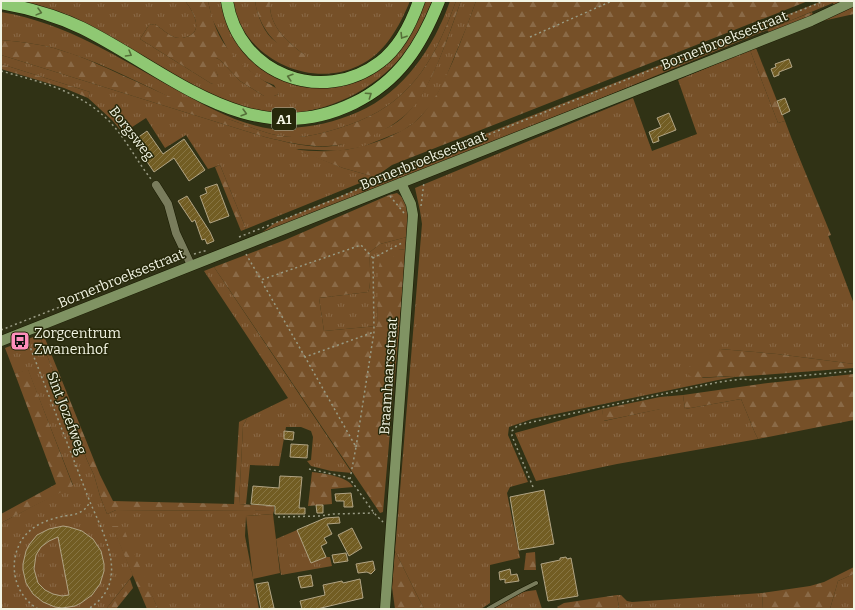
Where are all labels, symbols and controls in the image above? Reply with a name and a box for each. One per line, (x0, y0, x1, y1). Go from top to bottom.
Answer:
one-way arrow (35, 7, 42, 16)
street label: Bornerbroeksestraat (659, 7, 790, 74)
one-way arrow (400, 32, 407, 39)
one-way arrow (125, 50, 132, 57)
one-way arrow (286, 73, 293, 82)
one-way arrow (365, 92, 372, 100)
street label: Borgsweg (105, 103, 158, 164)
one-way arrow (240, 108, 247, 117)
road number: A1 (272, 108, 296, 130)
street label: Bornerbroeksestraat (358, 127, 489, 194)
street label: Bornerbroeksestraat (56, 245, 187, 312)
street label: Braamhaarsstraat (376, 317, 401, 435)
place label: Zorgcentrum Zwanenhof (34, 325, 121, 358)
bus stop icon: Zorgcentrum Zwanenhof (9, 330, 31, 352)
street label: Sint Jozefweg (43, 369, 90, 457)

